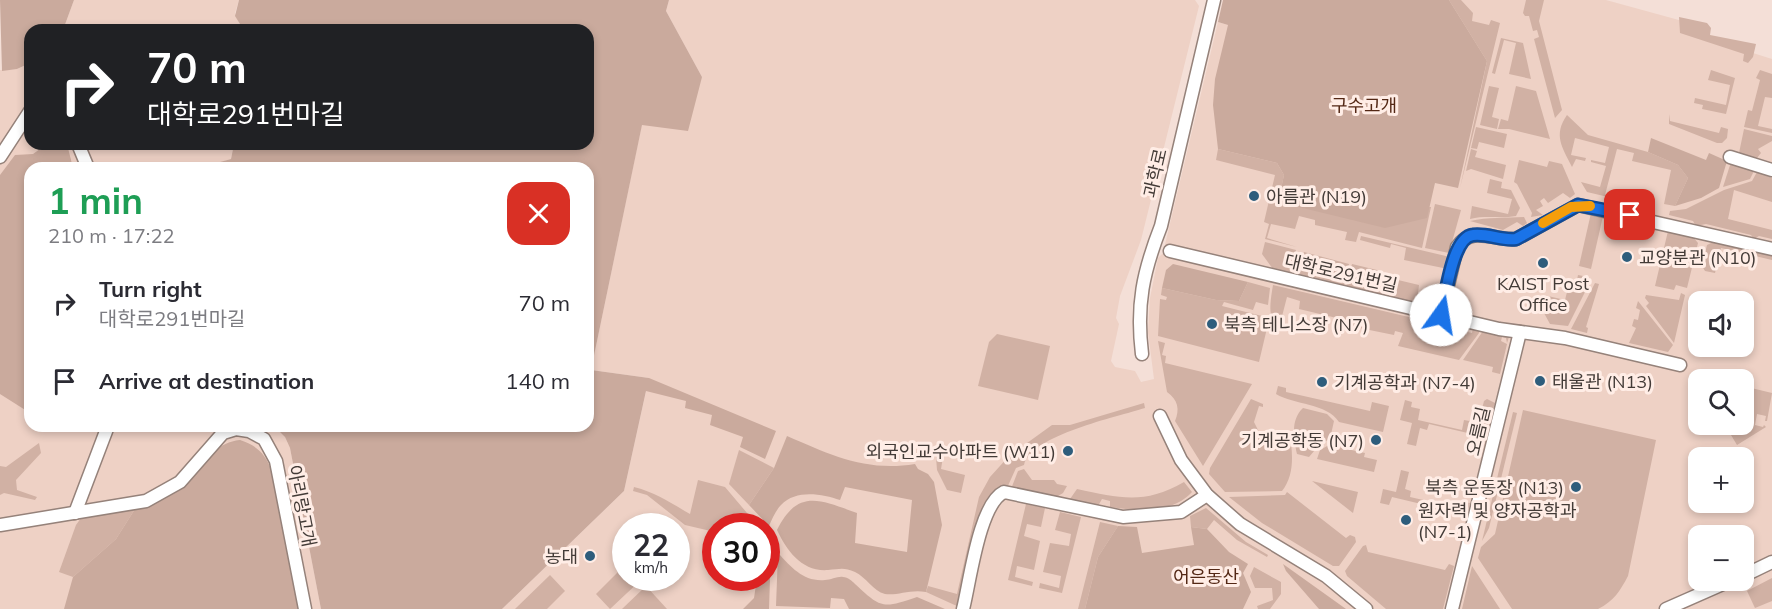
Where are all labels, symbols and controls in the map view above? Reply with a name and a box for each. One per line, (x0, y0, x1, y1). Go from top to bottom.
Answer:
text: 70 m (147, 41, 247, 94)
icon: right (48, 48, 126, 126)
park label: 구수고개 (1331, 94, 1397, 117)
text: 대학로291번마길 (147, 97, 345, 131)
street label: 과학로 (1138, 146, 1172, 200)
text: 1 min (48, 178, 143, 223)
button: close (507, 182, 570, 245)
place label: 아름관 (N19) (1266, 185, 1367, 208)
marker: 아름관 (N19) (1247, 189, 1261, 203)
pin (1604, 189, 1655, 240)
icon: arrive (1613, 198, 1646, 231)
text: 210 m · 17:22 (48, 223, 174, 248)
place label: 교양분관 (N10) (1639, 246, 1756, 269)
street label: 대학로291번길 (1282, 249, 1400, 297)
marker: 교양분관 (N10) (1620, 250, 1634, 264)
marker: KAIST Post Office (1536, 256, 1550, 270)
place label: KAIST Post Office (1497, 272, 1589, 316)
text: Turn right (99, 275, 202, 303)
position arrow (1409, 283, 1473, 347)
icon: right (48, 287, 81, 320)
text: 70 m (519, 289, 570, 317)
map controls (1688, 291, 1754, 591)
button: sound (1688, 291, 1754, 357)
text: 대학로291번마길 (99, 306, 245, 331)
place label: 북측 테니스장 (N7) (1224, 313, 1368, 336)
marker: 북측 테니스장 (N7) (1205, 317, 1219, 331)
icon: arrive (48, 365, 81, 398)
text: Arrive at destination (99, 367, 314, 395)
text: 140 m (505, 367, 570, 395)
button: search (1688, 369, 1754, 435)
place label: 태울관 (N13) (1552, 370, 1653, 393)
place label: 기계공학과 (N7-4) (1334, 371, 1476, 394)
marker: 태울관 (N13) (1533, 374, 1547, 388)
marker: 기계공학과 (N7-4) (1315, 375, 1329, 389)
street label: 오름길 (1461, 404, 1495, 458)
place label: 기계공학동 (N7) (1241, 429, 1364, 452)
marker: 기계공학동 (N7) (1369, 433, 1383, 447)
place label: 외국인교수아파트 (W11) (866, 440, 1056, 463)
marker: 외국인교수아파트 (W11) (1061, 444, 1075, 458)
button: + (1688, 447, 1754, 513)
street label: 아리랑고개 (283, 463, 321, 549)
place label: 북측 운동장 (N13) (1425, 476, 1564, 499)
marker: 북측 운동장 (N13) (1569, 480, 1583, 494)
place label: 원자력 및 양자공학과 (N7-1) (1418, 499, 1577, 543)
speed limit sign: 30 (702, 513, 780, 591)
marker: 원자력 및 양자공학과 (N7-1) (1399, 513, 1413, 527)
button: − (1688, 525, 1754, 591)
text: 22 (633, 526, 669, 564)
place label: 농대 (545, 545, 578, 568)
marker: 농대 (583, 549, 597, 563)
text: km/h (634, 558, 668, 577)
park label: 어은동산 (1173, 565, 1239, 588)

